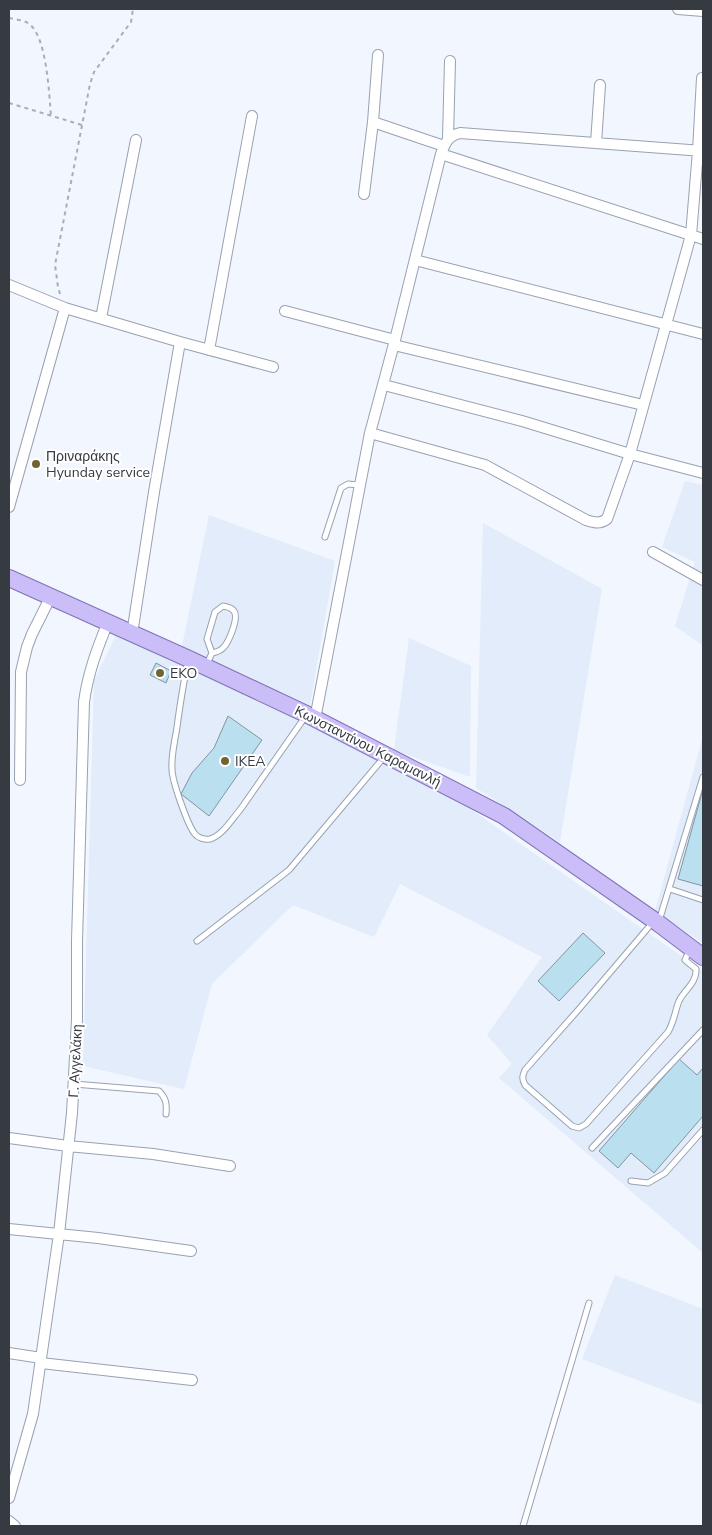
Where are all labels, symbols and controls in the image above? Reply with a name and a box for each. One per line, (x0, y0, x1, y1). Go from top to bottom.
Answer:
place label: Πριναράκης Hyunday service (46, 447, 150, 482)
marker: Πριναράκης Hyunday service (30, 458, 42, 470)
place label: EKO (170, 664, 197, 683)
marker: EKO (154, 667, 166, 679)
street label: Κωνσταντίνου Καραμανλή (291, 701, 444, 792)
place label: IKEA (235, 752, 266, 771)
marker: IKEA (219, 755, 231, 767)
street label: Γ. Αγγελάκη (64, 1024, 87, 1098)

